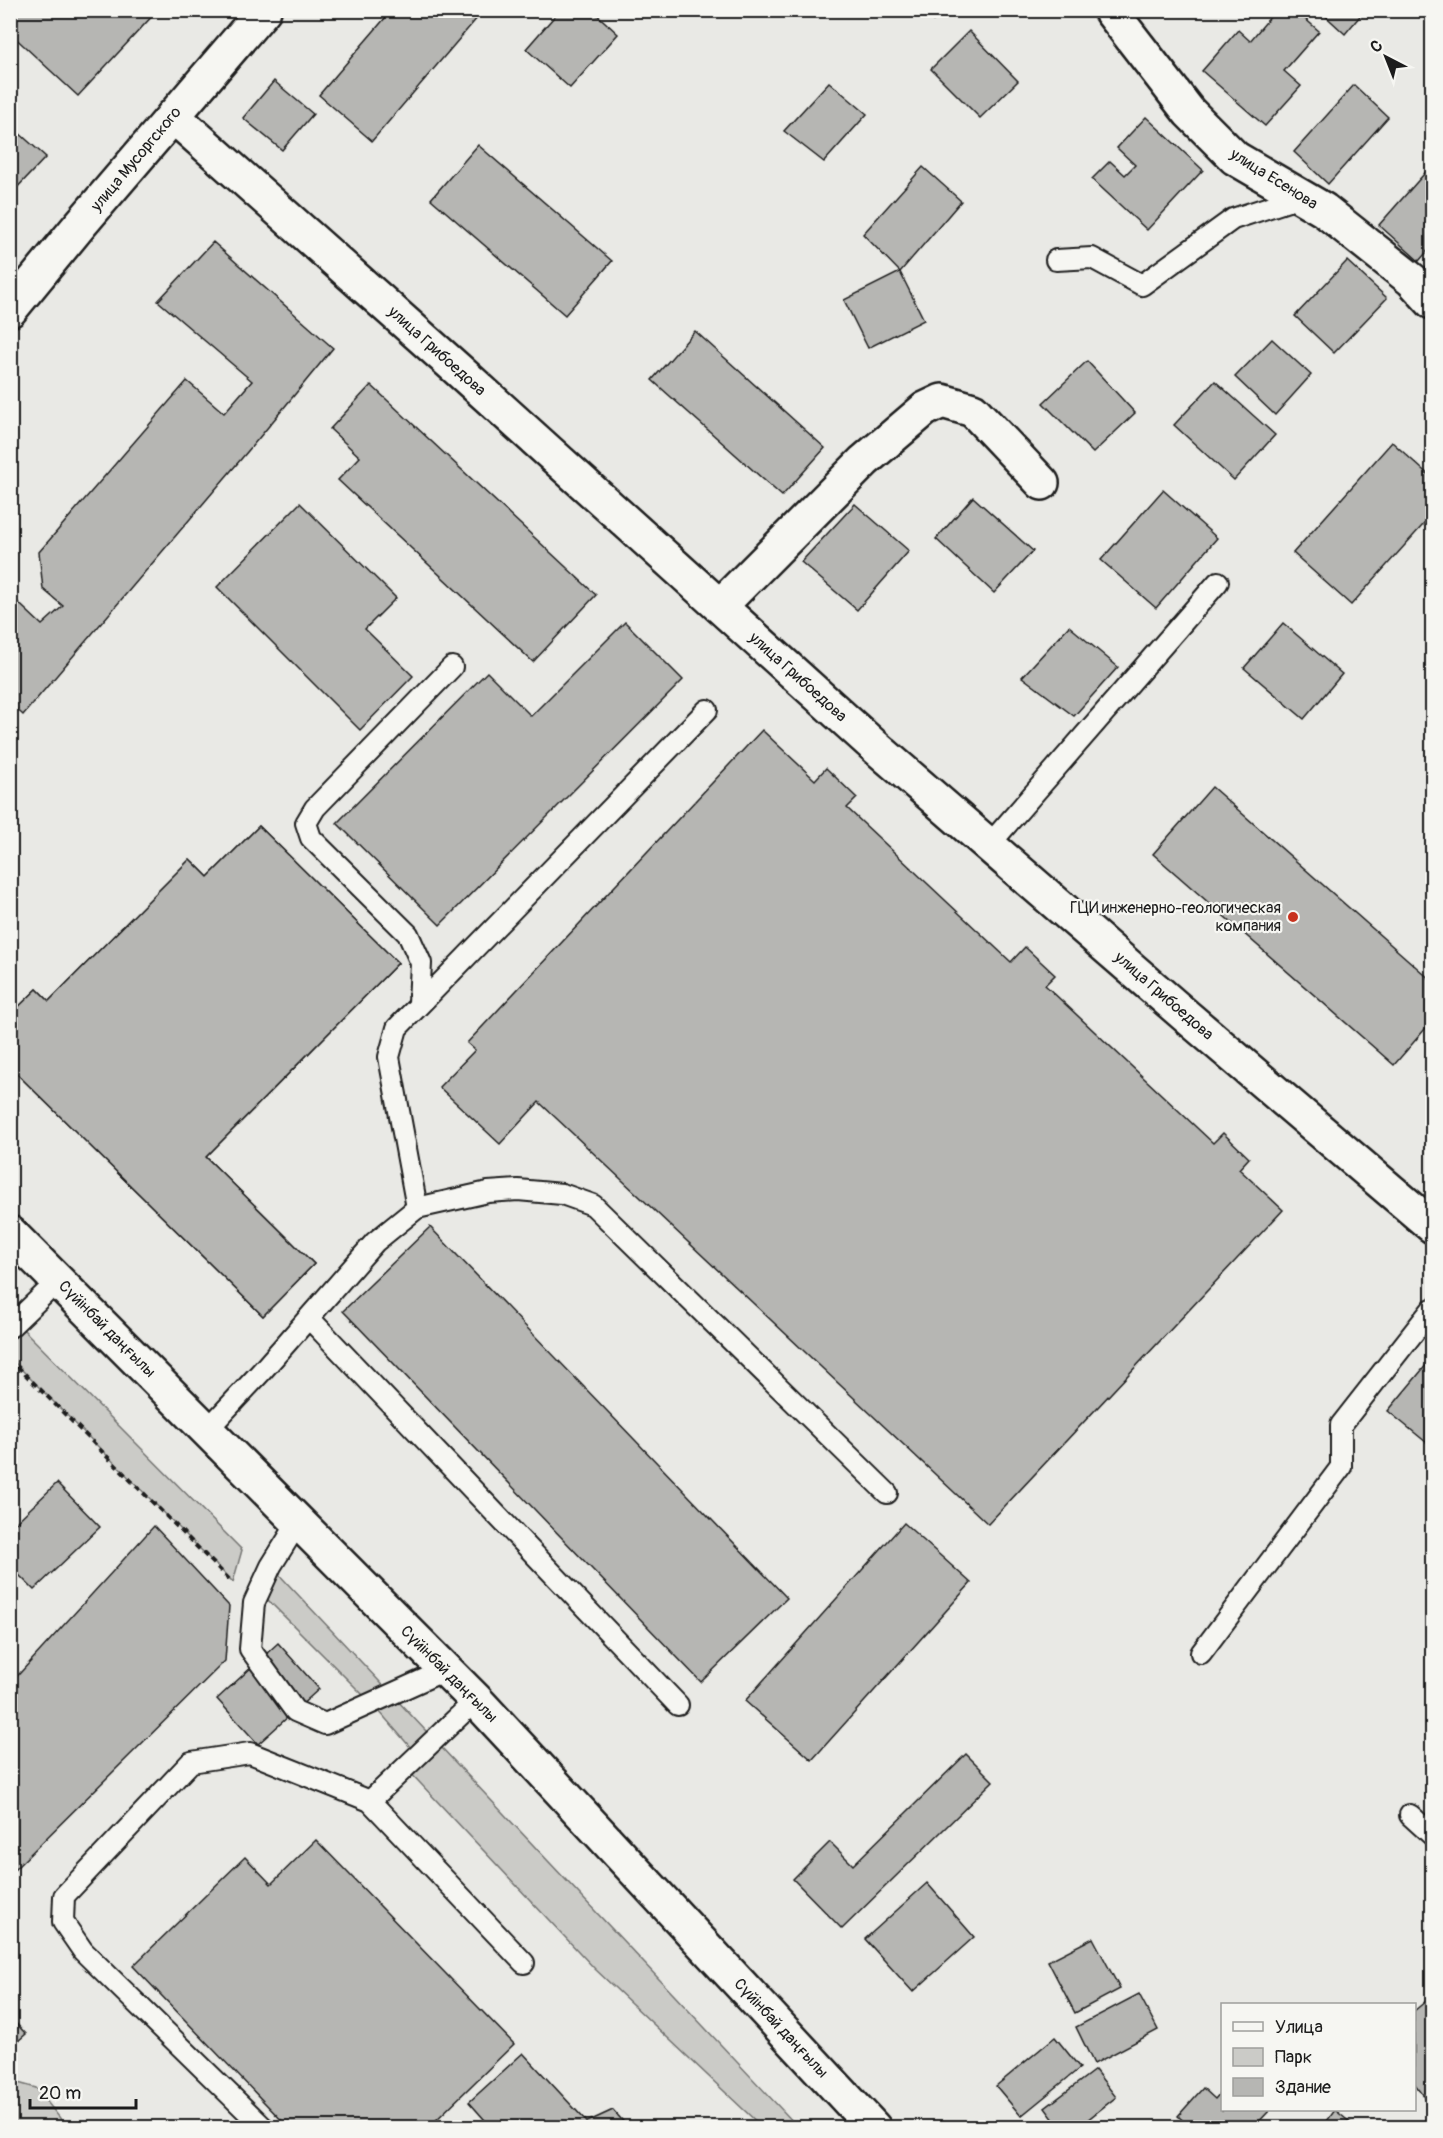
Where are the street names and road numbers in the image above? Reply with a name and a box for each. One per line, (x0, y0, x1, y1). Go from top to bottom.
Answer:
street label: улица Мусоргского (86, 102, 186, 216)
street label: улица Есенова (1226, 144, 1322, 214)
street label: улица Грибоедова (383, 301, 490, 400)
street label: улица Грибоедова (744, 627, 851, 726)
street label: улица Грибоедова (1110, 947, 1218, 1044)
street label: Сүйінбай даңғылы (54, 1276, 160, 1382)
street label: Сүйінбай даңғылы (396, 1621, 502, 1727)
street label: Сүйінбай даңғылы (730, 1974, 832, 2082)

